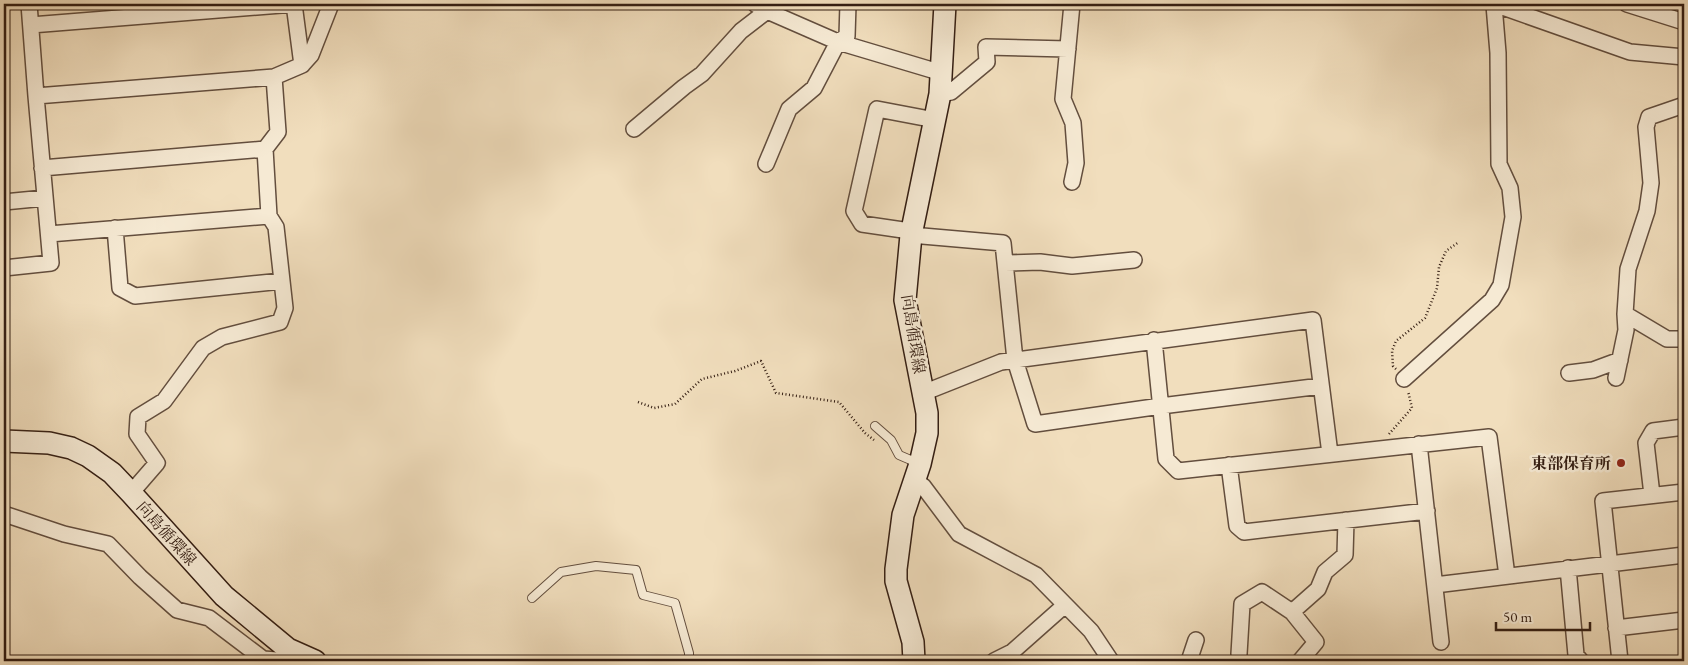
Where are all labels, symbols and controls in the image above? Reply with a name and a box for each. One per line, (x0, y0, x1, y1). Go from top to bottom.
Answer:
street label: 向島循環線 (897, 293, 930, 375)
place label: 東部保育所 (1531, 453, 1611, 474)
marker: 東部保育所 (1615, 457, 1627, 469)
street label: 向島循環線 (132, 497, 201, 570)
scale bar (1496, 600, 1589, 632)
text: 50 m (1503, 607, 1532, 626)

